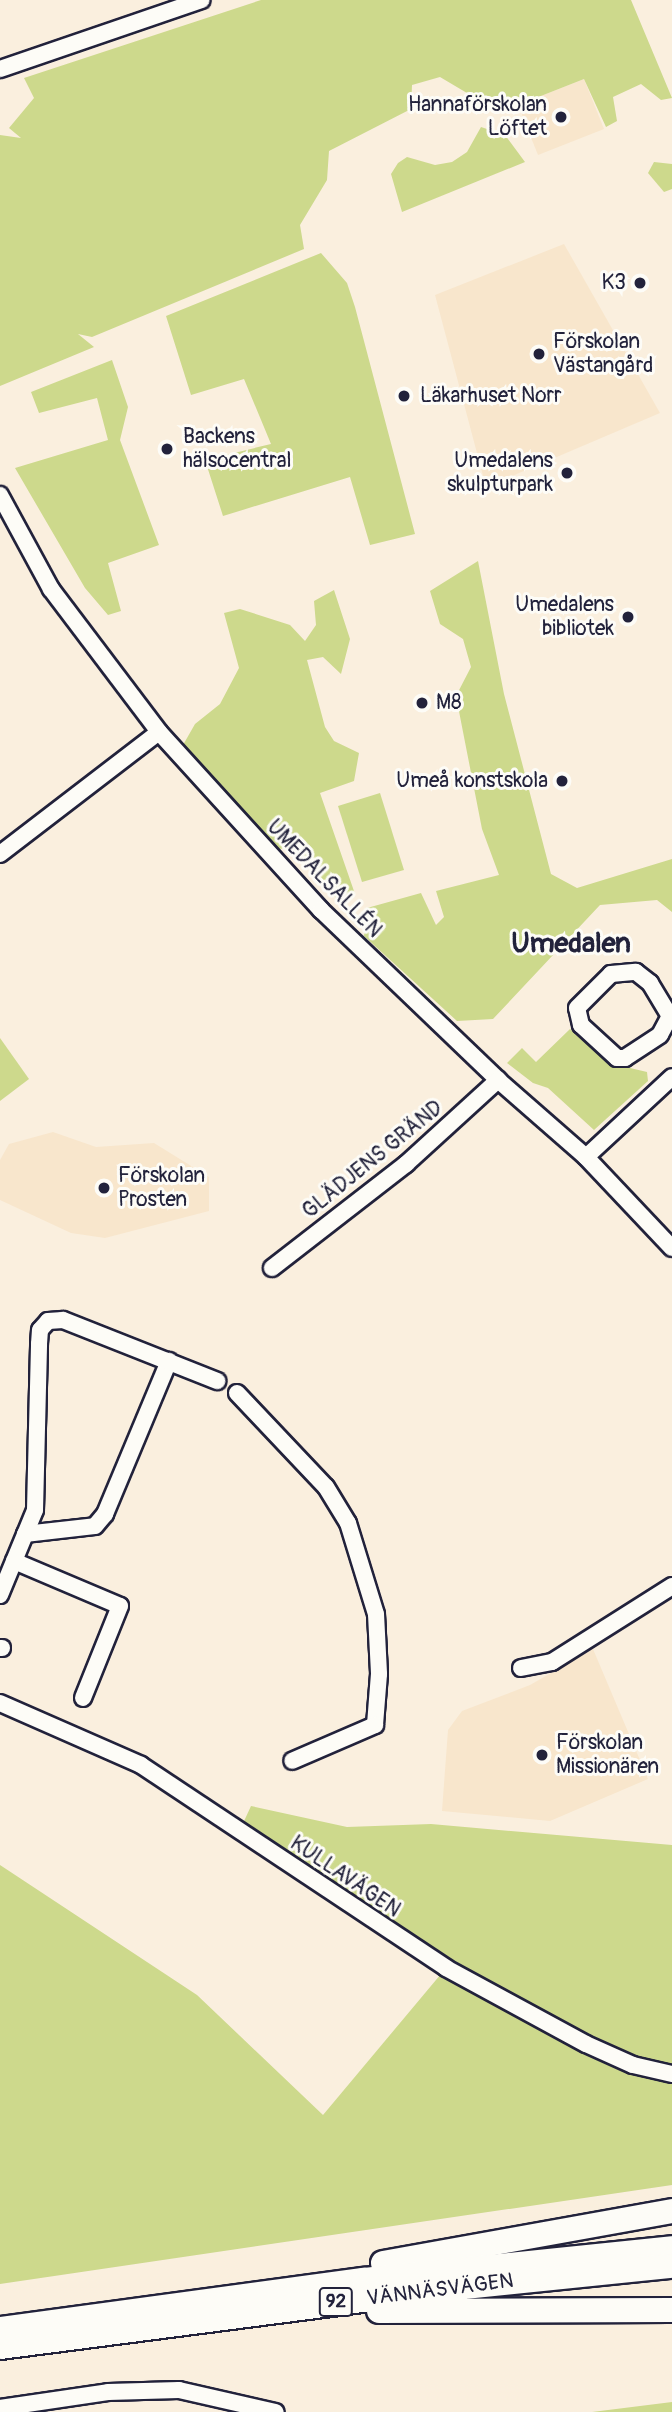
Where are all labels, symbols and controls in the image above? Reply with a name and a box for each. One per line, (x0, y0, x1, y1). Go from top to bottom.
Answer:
place label: Hannaförskolan Löftet (408, 92, 547, 142)
marker: Hannaförskolan Löftet (553, 109, 569, 125)
place label: K3 (602, 270, 626, 296)
marker: K3 (632, 275, 648, 291)
place label: Förskolan Västangård (553, 329, 653, 379)
marker: Förskolan Västangård (531, 346, 547, 362)
place label: Läkarhuset Norr (420, 383, 561, 409)
marker: Läkarhuset Norr (394, 386, 414, 406)
place label: Backens hälsocentral (183, 424, 292, 474)
marker: Backens hälsocentral (157, 439, 177, 459)
place label: Umedalens skulpturpark (447, 448, 553, 498)
marker: Umedalens skulpturpark (559, 465, 575, 481)
place label: Umedalens bibliotek (515, 592, 614, 642)
marker: Umedalens bibliotek (620, 609, 636, 625)
place label: M8 (436, 690, 462, 716)
marker: M8 (414, 695, 430, 711)
place label: Umeå konstskola (396, 768, 548, 794)
marker: Umeå konstskola (554, 773, 570, 789)
street label: UMEDALSALLÉN (261, 815, 387, 943)
district label: Umedalen (511, 927, 631, 961)
street label: GLÄDJENS GRÄND (298, 1096, 448, 1224)
place label: Förskolan Prosten (118, 1163, 205, 1213)
marker: Förskolan Prosten (96, 1180, 112, 1196)
place label: Förskolan Missionären (556, 1730, 659, 1780)
marker: Förskolan Missionären (534, 1747, 550, 1763)
street label: KULLAVÄGEN (285, 1831, 405, 1923)
street label: VÄNNÄSVÄGEN (365, 2268, 515, 2312)
road number: 92 (318, 2286, 354, 2318)

